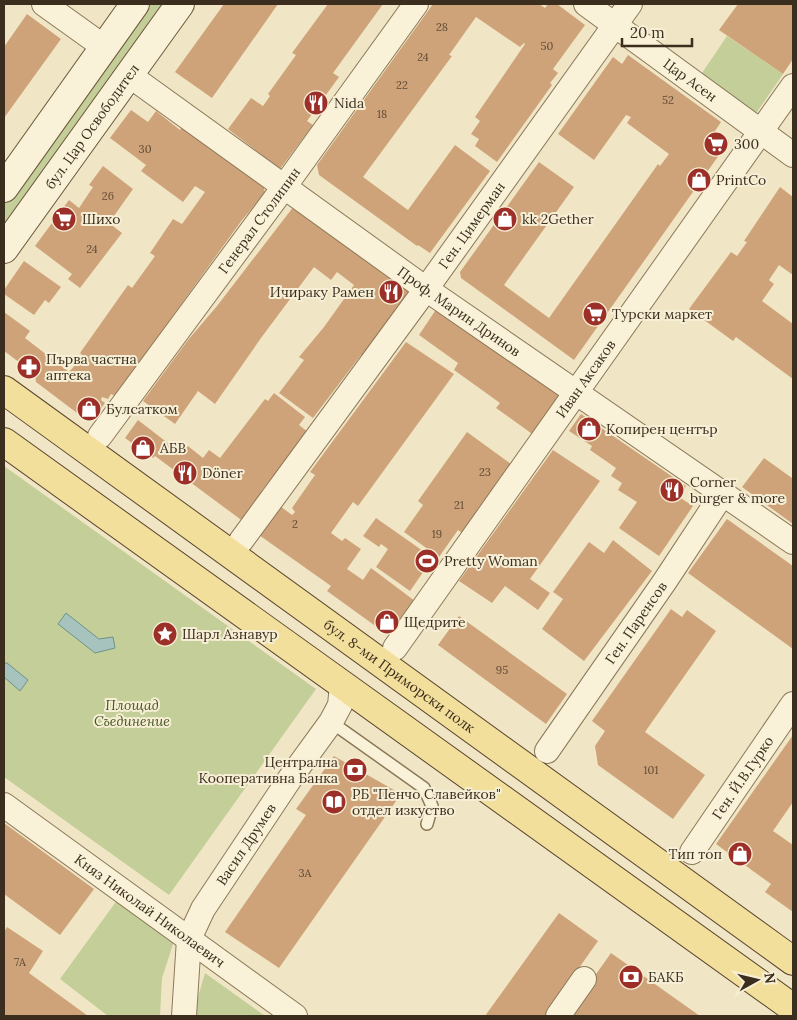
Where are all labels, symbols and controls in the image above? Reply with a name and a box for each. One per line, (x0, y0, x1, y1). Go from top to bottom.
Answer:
scale bar (622, 15, 692, 47)
house number: 28 (436, 20, 448, 34)
text: 20 m (630, 23, 665, 42)
house number: 50 (541, 39, 554, 53)
house number: 24 (417, 50, 429, 64)
street label: Цар Асен (660, 54, 721, 106)
street label: бул. Цар Освободител (41, 60, 143, 192)
house number: 22 (396, 78, 408, 92)
restaurant icon: Nida (303, 90, 329, 116)
house number: 52 (662, 93, 674, 107)
place label: Nida (334, 94, 364, 112)
house number: 18 (377, 107, 387, 121)
supermarket icon: 300 (703, 131, 729, 157)
place label: 300 (734, 135, 759, 153)
house number: 30 (139, 142, 152, 156)
street label: Генерал Столипин (214, 164, 304, 277)
shop icon: PrintCo (686, 167, 712, 193)
place label: PrintCo (716, 171, 766, 189)
street label: Ген. Цимерман (434, 178, 509, 272)
house number: 26 (102, 189, 114, 203)
supermarket icon: Шихо (51, 206, 77, 232)
shop icon: kk 2Gether (492, 206, 518, 232)
place label: Шихо (82, 210, 120, 228)
place label: kk 2Gether (522, 210, 594, 228)
house number: 24 (86, 242, 98, 256)
street label: Проф. Марин Дринов (394, 262, 524, 360)
restaurant icon: Ичираку Рамен (378, 279, 404, 305)
place label: Ичираку Рамен (270, 283, 374, 301)
supermarket icon: Турски маркет (582, 301, 608, 327)
place label: Турски маркет (612, 305, 712, 323)
street label: Иван Аксаков (552, 336, 620, 421)
place label: Първа частна аптека (46, 350, 137, 384)
pharmacy icon: Първа частна аптека (16, 354, 42, 380)
shop icon: Булсатком (76, 396, 102, 422)
place label: Булсатком (106, 400, 178, 418)
shop icon: Копирен център (576, 416, 602, 442)
place label: Копирен център (606, 420, 718, 438)
shop icon: АБВ (130, 435, 156, 461)
place label: АБВ (159, 439, 186, 457)
restaurant icon: Döner (172, 460, 198, 486)
place label: Döner (202, 464, 243, 482)
house number: 23 (479, 465, 491, 479)
place label: Corner burger & more (690, 473, 786, 507)
restaurant icon: Corner burger & more (659, 477, 685, 503)
house number: 21 (454, 498, 464, 512)
house number: 2 (292, 517, 298, 531)
house number: 19 (432, 527, 442, 541)
sports icon: Pretty Woman (414, 548, 440, 574)
place label: Pretty Woman (444, 552, 538, 570)
street label: Ген. Паренсов (601, 578, 671, 668)
shop icon: Щедрите (374, 609, 400, 635)
place label: Щедрите (404, 613, 466, 631)
street label: бул. 8-ми Приморски полк (320, 615, 479, 737)
place icon: Шарл Азнавур (152, 621, 178, 647)
place label: Шарл Азнавур (182, 625, 278, 643)
house number: 95 (496, 663, 508, 677)
park label: Площад Съединение (94, 696, 170, 730)
street label: Ген. Й.В.Гурко (708, 733, 777, 823)
place label: Централна Кооперативна Банка (198, 753, 338, 787)
bank icon: Централна Кооперативна Банка (342, 757, 368, 783)
house number: 101 (644, 763, 658, 777)
place label: РБ "Пенчо Славейков" отдел изкуство (352, 785, 501, 819)
library icon: РБ "Пенчо Славейков" отдел изкуство (321, 789, 347, 815)
street label: Васил Друмев (212, 800, 280, 889)
shop icon: Тип топ (727, 841, 753, 867)
place label: Тип топ (668, 845, 722, 863)
street label: Княз Николай Николаевич (71, 850, 229, 971)
house number: 3А (298, 866, 313, 880)
house number: 7А (14, 955, 27, 969)
north arrow (732, 955, 782, 1005)
bank icon: БАКБ (618, 964, 644, 990)
place label: БАКБ (648, 968, 684, 986)
text: N (760, 972, 780, 985)

